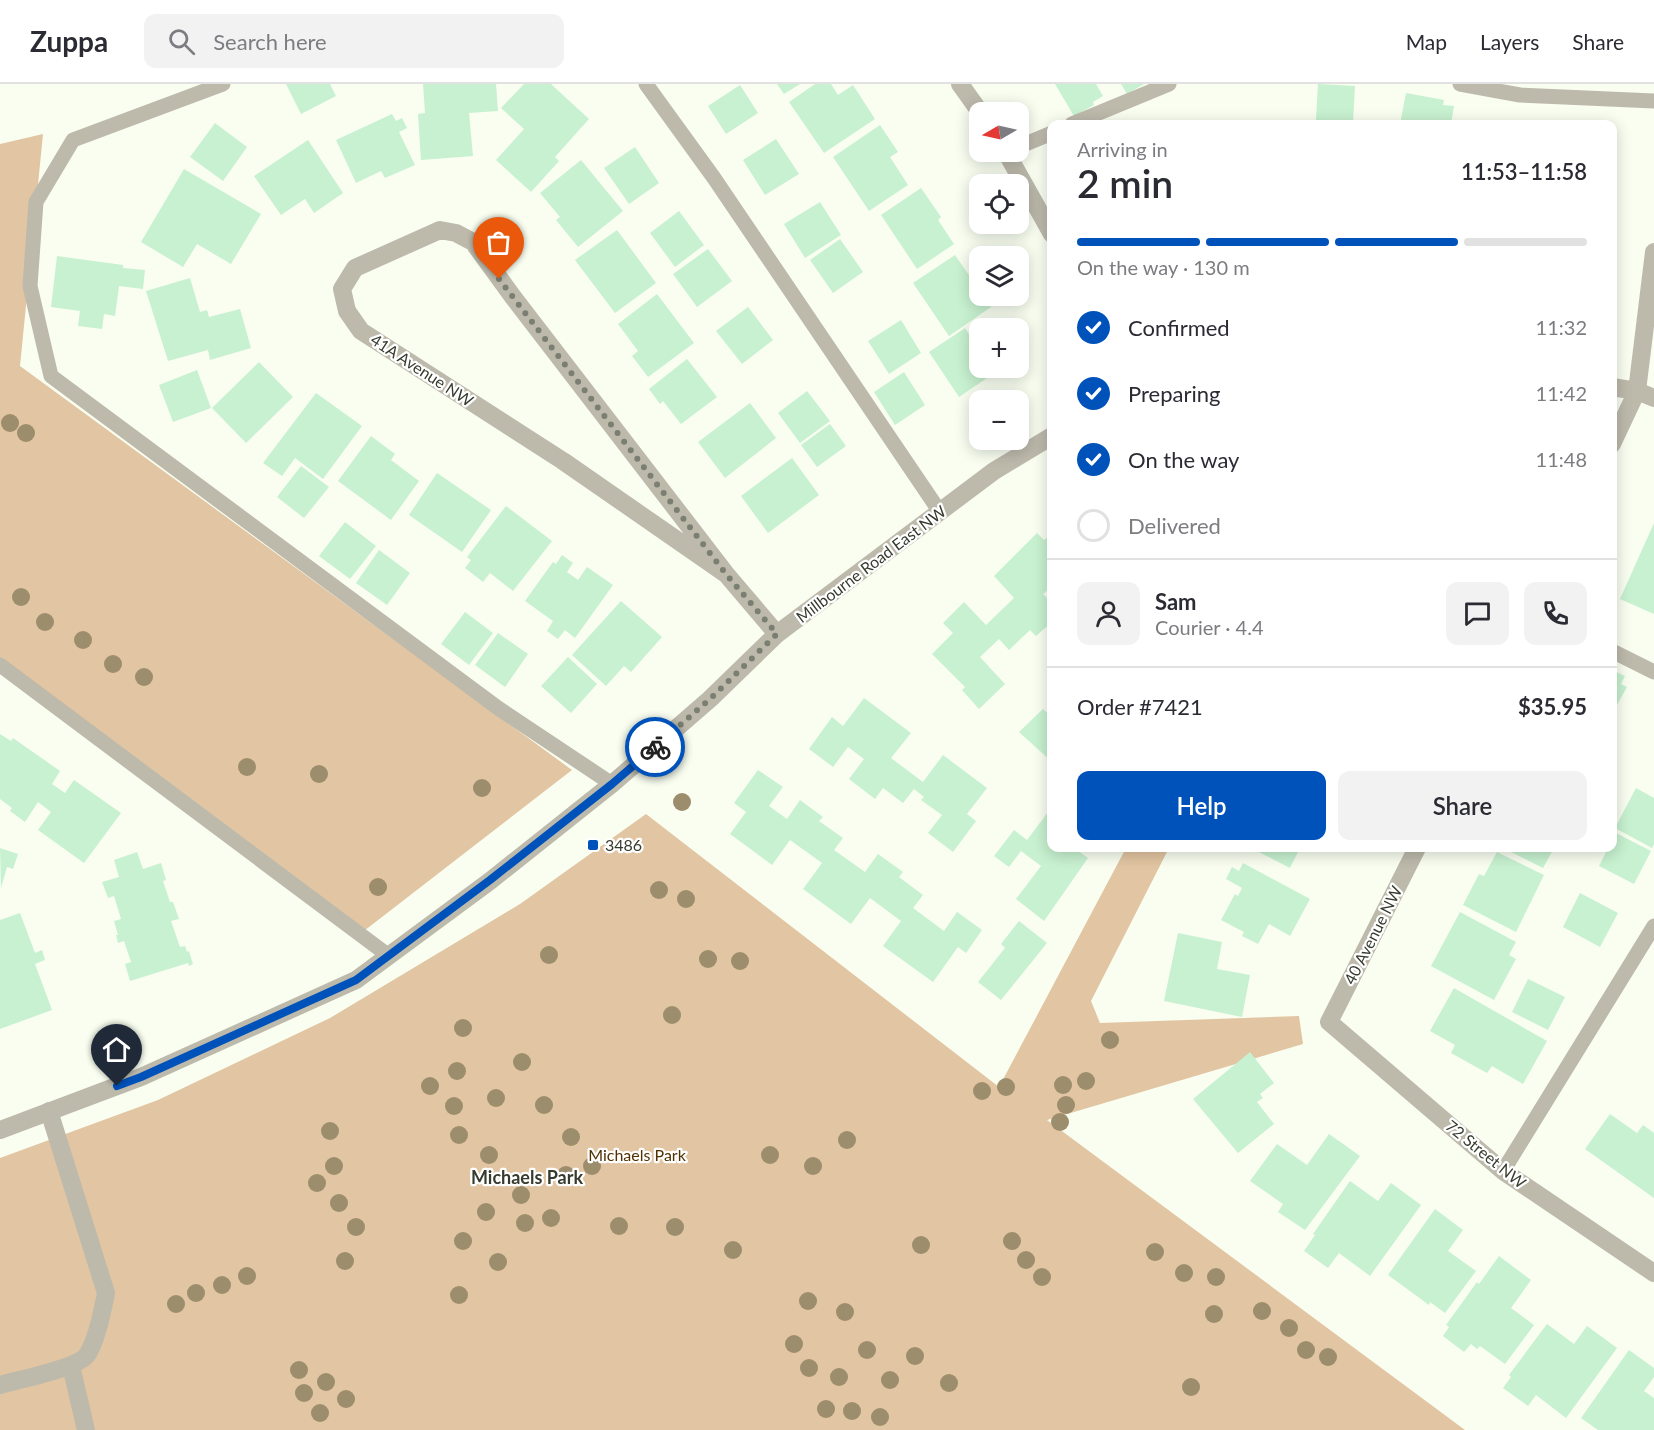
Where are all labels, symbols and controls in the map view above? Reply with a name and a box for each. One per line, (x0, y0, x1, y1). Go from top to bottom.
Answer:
search box (144, 14, 564, 68)
text: Zuppa (30, 24, 108, 58)
icon: search (165, 25, 198, 58)
text: Search here (213, 28, 327, 55)
text: Map (1406, 29, 1447, 54)
text: Layers (1480, 29, 1539, 54)
text: Share (1572, 29, 1624, 54)
north arrow (969, 102, 1029, 162)
map controls (969, 102, 1029, 450)
text: Arriving in (1077, 137, 1168, 161)
text: 11:53–11:58 (1461, 158, 1587, 185)
text: 2 min (1077, 160, 1173, 206)
button: locate (969, 174, 1029, 234)
pin (473, 217, 524, 279)
icon: bag (482, 226, 515, 259)
button: layers (969, 246, 1029, 306)
text: On the way · 130 m (1077, 255, 1250, 279)
icon: check (1077, 311, 1110, 344)
text: Confirmed (1128, 314, 1230, 341)
text: 11:32 (1536, 315, 1587, 339)
button: + (969, 318, 1029, 378)
street label: 41A Avenue NW (368, 329, 477, 410)
icon: check (1077, 377, 1110, 410)
text: Preparing (1128, 380, 1220, 407)
text: 11:42 (1536, 381, 1587, 405)
button: − (969, 390, 1029, 450)
icon: check (1077, 443, 1110, 476)
text: On the way (1128, 446, 1239, 473)
text: 11:48 (1536, 447, 1587, 471)
street label: Millbourne Road East NW (792, 501, 950, 626)
text: Delivered (1128, 512, 1221, 539)
button: person (1077, 582, 1140, 645)
button: chat (1446, 582, 1509, 645)
button: phone (1524, 582, 1587, 645)
text: Sam (1155, 588, 1197, 615)
text: Courier · 4.4 (1155, 615, 1264, 639)
text: Order #7421 (1077, 693, 1203, 720)
text: $35.95 (1518, 693, 1587, 720)
courier (625, 717, 685, 777)
icon: bike (639, 731, 672, 764)
button: Help (1077, 771, 1326, 840)
button: Share (1338, 771, 1587, 840)
place label: 3486 (605, 835, 642, 854)
marker: 3486 (586, 838, 600, 852)
street label: 40 Avenue NW (1340, 882, 1406, 987)
pin (91, 1024, 142, 1086)
icon: home (100, 1033, 133, 1066)
street label: 72 Street NW (1442, 1115, 1531, 1192)
park label: Michaels Park (588, 1145, 687, 1164)
district label: Michaels Park (471, 1166, 583, 1188)

